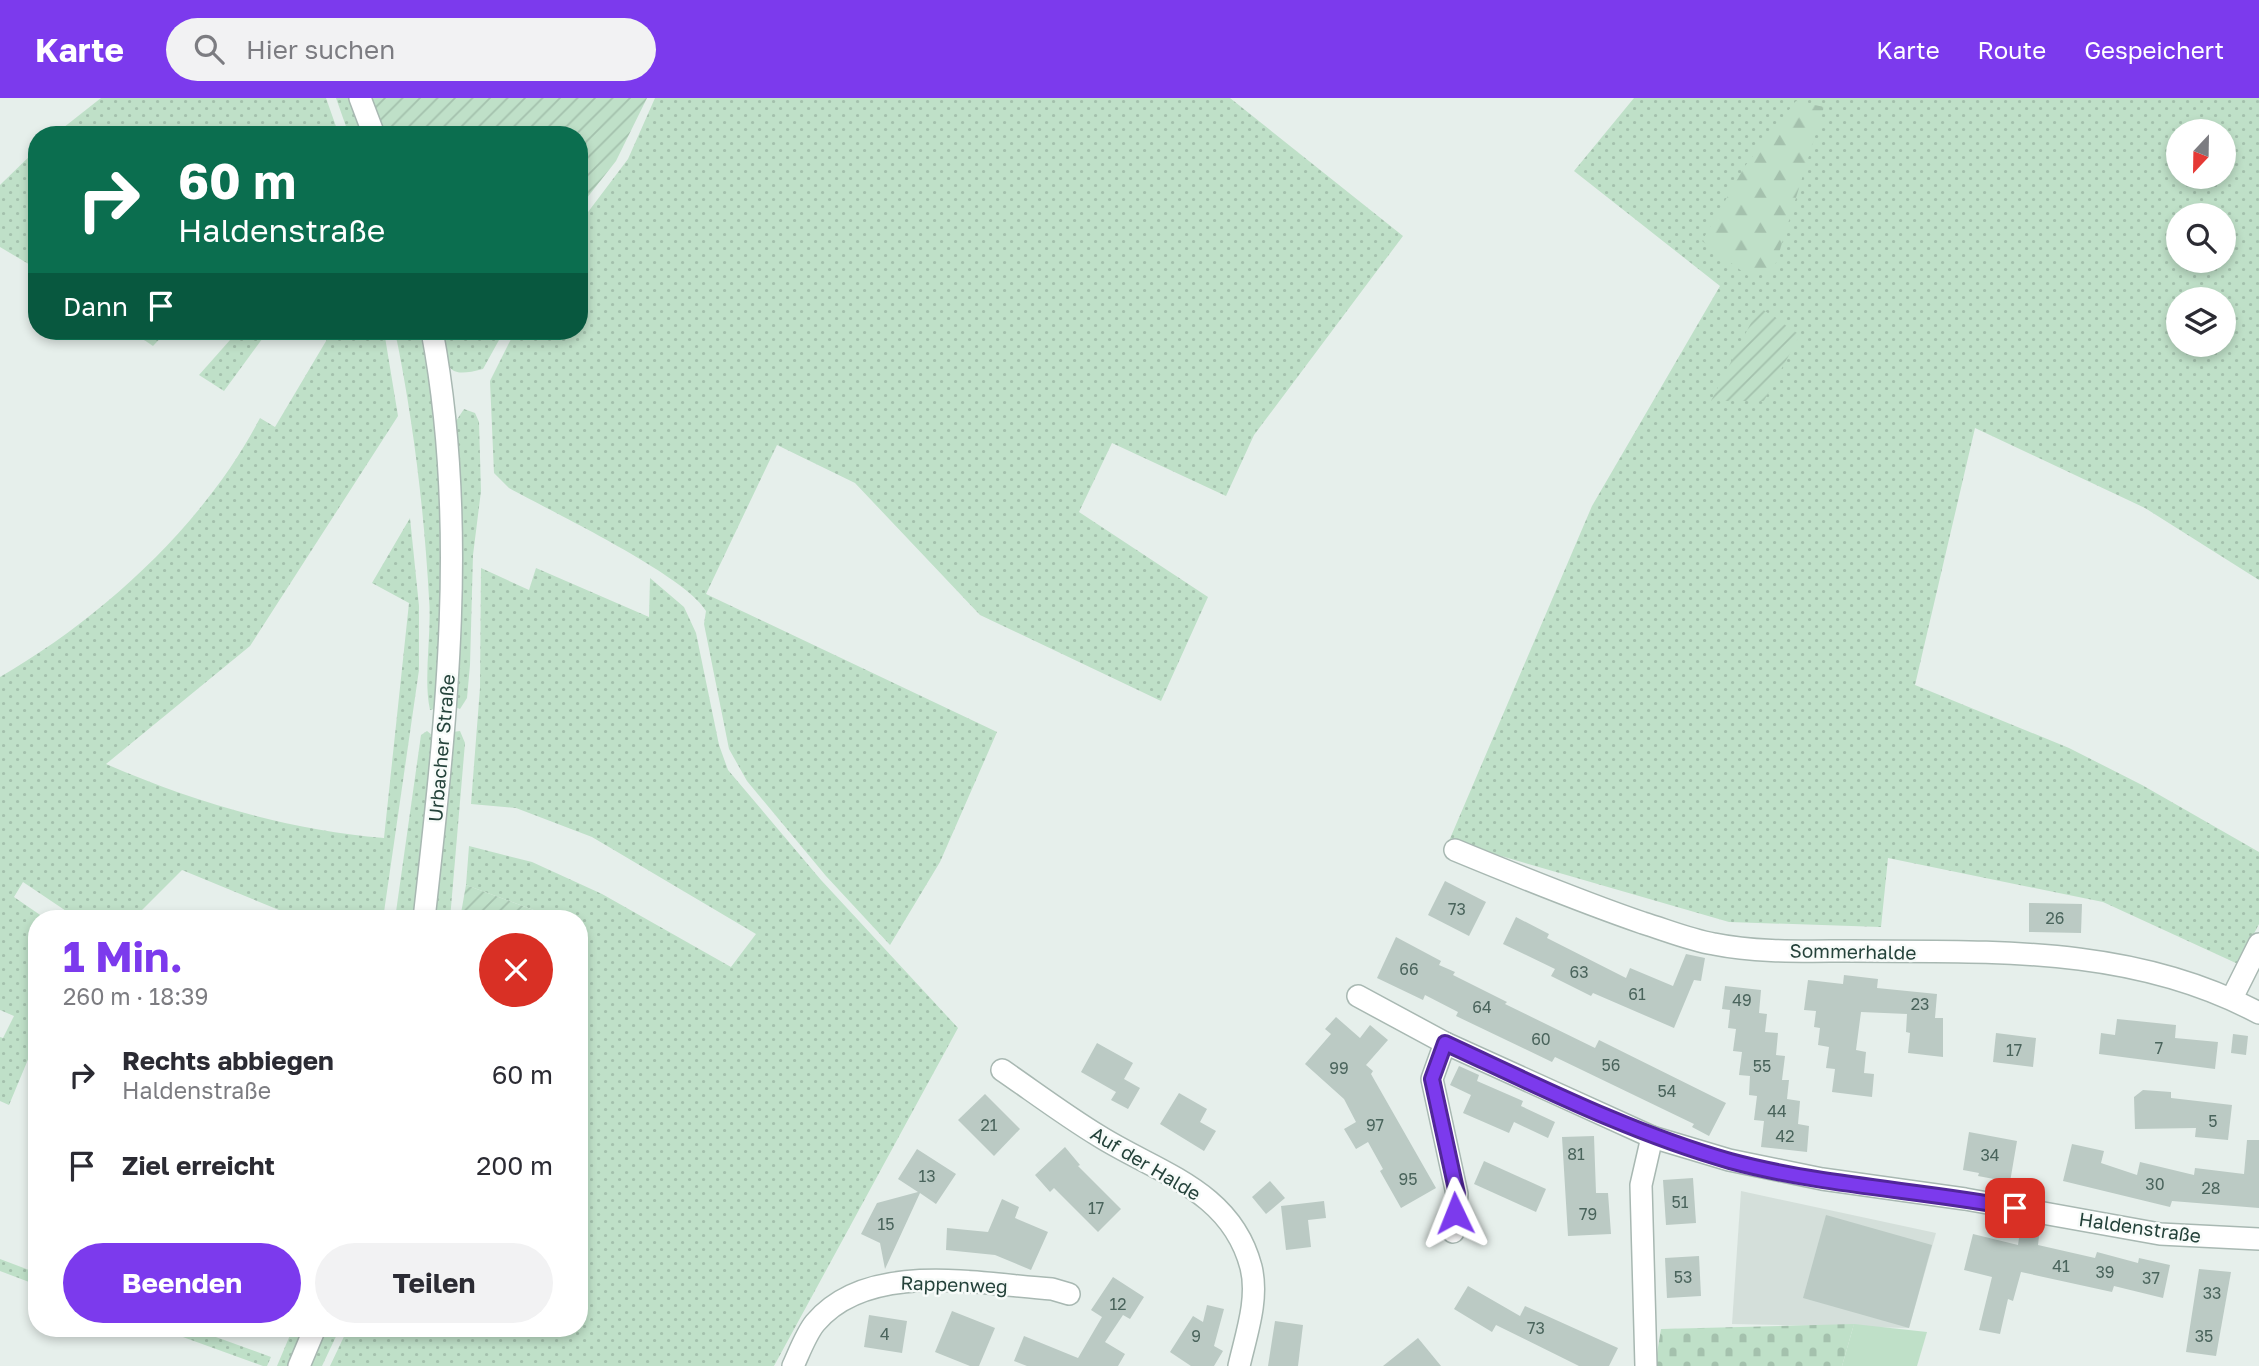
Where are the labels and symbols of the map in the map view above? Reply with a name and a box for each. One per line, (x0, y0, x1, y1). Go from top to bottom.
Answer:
north arrow (2166, 119, 2236, 189)
street label: Urbacher Straße (423, 673, 459, 823)
house number: 73 (1448, 899, 1466, 919)
house number: 26 (2046, 908, 2064, 928)
street label: Sommerhalde (1789, 938, 1917, 964)
house number: 66 (1399, 959, 1419, 979)
house number: 63 (1569, 962, 1589, 982)
house number: 61 (1628, 984, 1646, 1004)
house number: 49 (1732, 990, 1752, 1010)
house number: 23 (1911, 994, 1929, 1014)
house number: 64 (1472, 997, 1492, 1017)
house number: 60 (1531, 1029, 1551, 1049)
house number: 7 (2155, 1038, 2163, 1058)
house number: 17 (2006, 1040, 2022, 1060)
house number: 56 (1602, 1055, 1620, 1075)
house number: 55 (1753, 1056, 1771, 1076)
house number: 99 (1329, 1058, 1349, 1078)
house number: 54 (1657, 1081, 1677, 1101)
house number: 44 (1767, 1101, 1787, 1121)
house number: 5 (2208, 1111, 2218, 1131)
house number: 21 (980, 1115, 998, 1135)
house number: 97 (1366, 1115, 1384, 1135)
street label: Auf der Halde (1087, 1121, 1205, 1205)
house number: 42 (1775, 1126, 1795, 1146)
house number: 81 (1567, 1144, 1585, 1164)
house number: 34 (1980, 1145, 2000, 1165)
house number: 13 (918, 1166, 936, 1186)
house number: 95 (1399, 1169, 1417, 1189)
house number: 30 (2145, 1174, 2165, 1194)
position arrow (1418, 1176, 1492, 1250)
pin (1985, 1178, 2045, 1238)
house number: 28 (2201, 1178, 2221, 1198)
house number: 51 (1671, 1192, 1689, 1212)
house number: 17 (1088, 1198, 1104, 1218)
house number: 79 (1579, 1204, 1597, 1224)
street label: Haldenstraße (2077, 1207, 2203, 1247)
house number: 15 (877, 1214, 895, 1234)
house number: 41 (2052, 1256, 2070, 1276)
house number: 39 (2095, 1262, 2115, 1282)
house number: 53 (1674, 1267, 1692, 1287)
house number: 37 (2142, 1268, 2160, 1288)
street label: Rappenweg (900, 1271, 1008, 1297)
house number: 33 (2203, 1283, 2221, 1303)
house number: 12 (1109, 1294, 1127, 1314)
house number: 73 (1527, 1318, 1545, 1338)
house number: 4 (880, 1324, 890, 1344)
house number: 9 (1191, 1326, 1201, 1346)
house number: 35 (2195, 1326, 2213, 1346)

